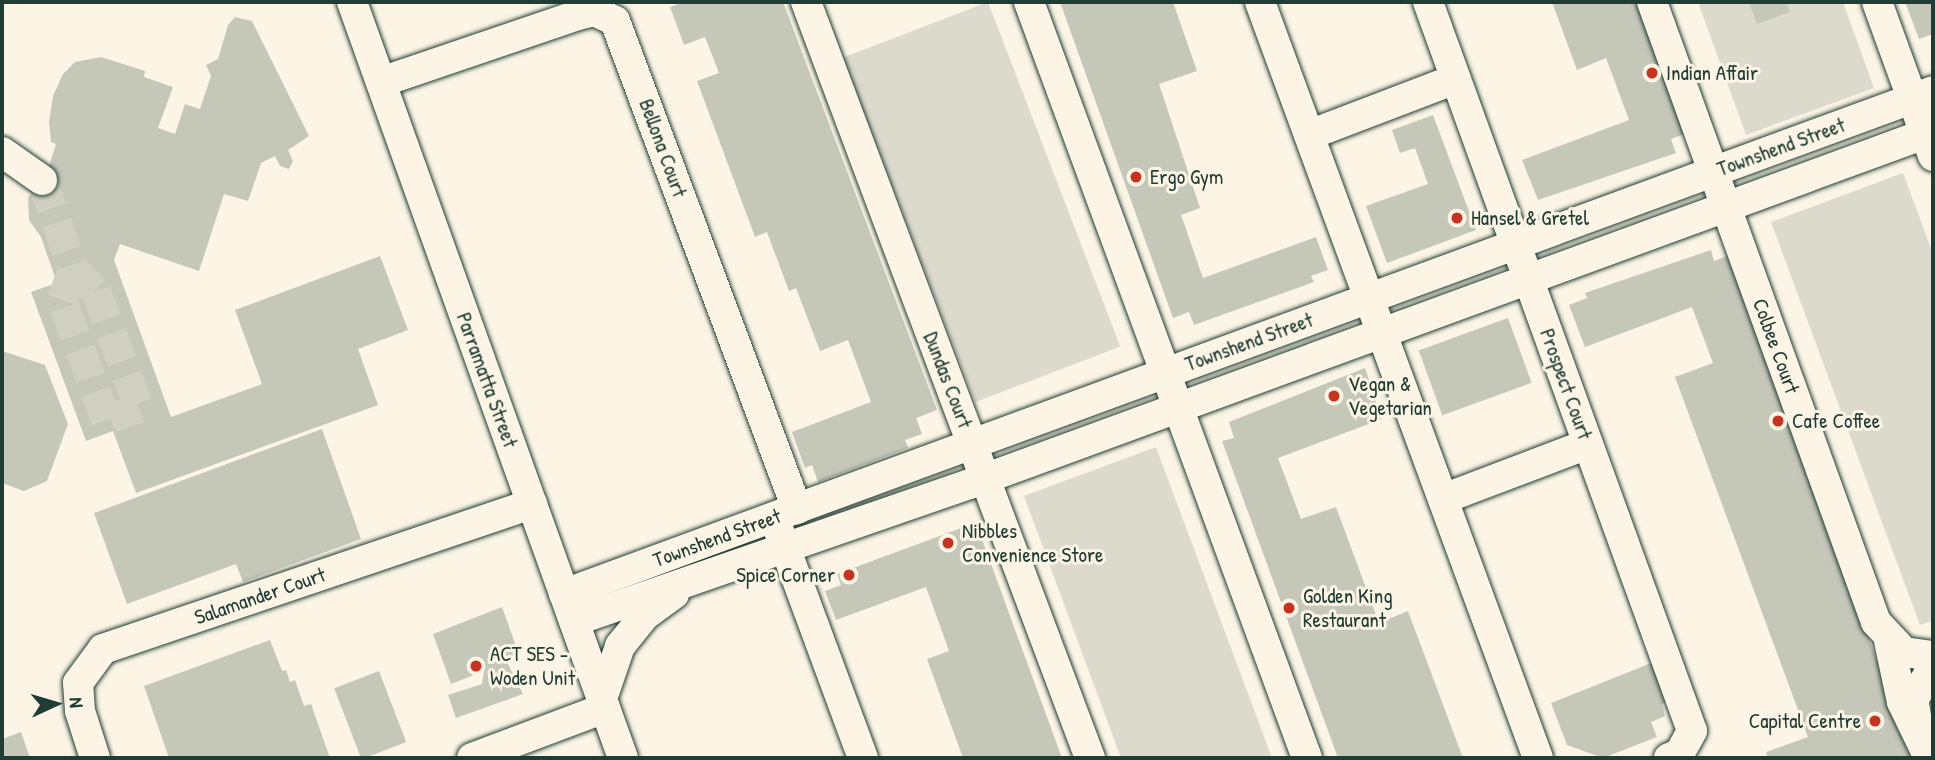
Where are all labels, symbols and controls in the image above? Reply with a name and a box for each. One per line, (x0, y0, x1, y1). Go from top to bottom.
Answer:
place label: Indian Affair (1666, 60, 1758, 86)
marker: Indian Affair (1644, 65, 1660, 81)
street label: Bellona Court (634, 95, 692, 201)
street label: Townshend Street (1714, 112, 1848, 182)
place label: Ergo Gym (1150, 164, 1223, 190)
marker: Ergo Gym (1128, 169, 1144, 185)
place label: Hansel & Gretel (1471, 205, 1589, 231)
marker: Hansel & Gretel (1449, 210, 1465, 226)
street label: Colbee Court (1747, 295, 1805, 397)
street label: Townshend Street (1182, 307, 1316, 377)
street label: Parramatta Street (451, 309, 523, 451)
street label: Prospect Court (1534, 325, 1598, 443)
street label: Dundas Court (918, 328, 978, 432)
place label: Vegan & Vegetarian (1348, 371, 1432, 421)
marker: Vegan & Vegetarian (1326, 388, 1342, 404)
place label: Cafe Coffee (1792, 408, 1880, 434)
marker: Cafe Coffee (1770, 413, 1786, 429)
street label: Townshend Street (650, 503, 784, 573)
place label: Nibbles Convenience Store (962, 518, 1103, 568)
marker: Nibbles Convenience Store (940, 535, 956, 551)
street label: Salamander Court (191, 562, 329, 630)
place label: Spice Corner (736, 562, 835, 588)
marker: Spice Corner (841, 567, 857, 583)
place label: Golden King Restaurant (1303, 583, 1393, 633)
marker: Golden King Restaurant (1281, 600, 1297, 616)
place label: ACT SES - Woden Unit (490, 641, 575, 691)
marker: ACT SES - Woden Unit (468, 658, 484, 674)
north arrow (21, 669, 91, 739)
text: N (64, 697, 90, 708)
place label: Capital Centre (1749, 708, 1861, 734)
marker: Capital Centre (1867, 713, 1883, 729)

